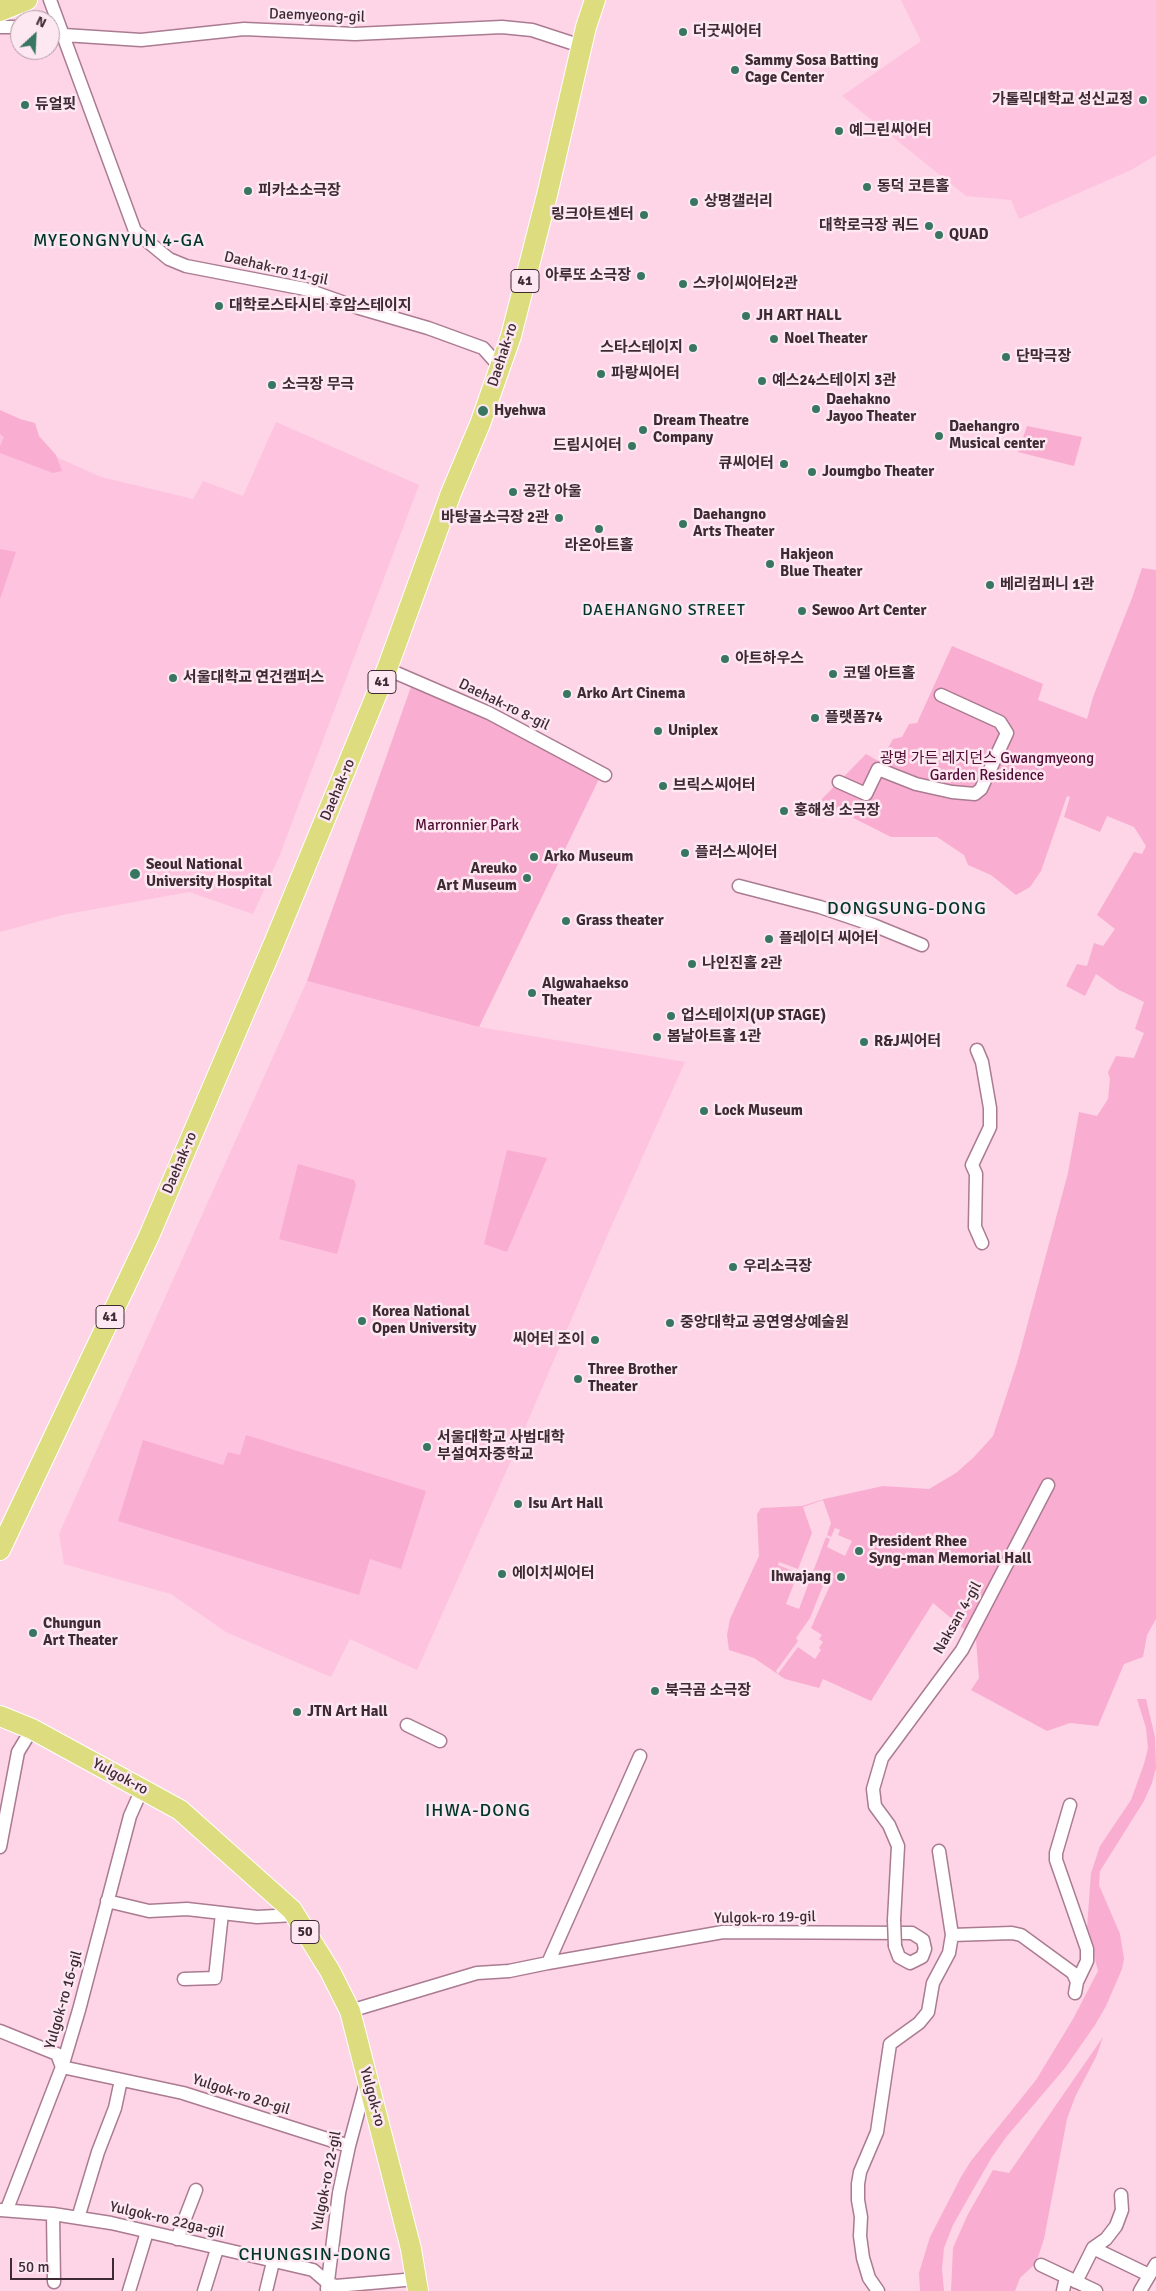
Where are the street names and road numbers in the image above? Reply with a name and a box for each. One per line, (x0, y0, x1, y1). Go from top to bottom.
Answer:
street label: Daemyeong-gil (269, 5, 365, 27)
street label: Daehak-ro 11-gil (222, 248, 330, 290)
road number: 41 (511, 270, 539, 292)
street label: Daehak-ro (484, 321, 522, 389)
road number: 41 (368, 670, 396, 694)
street label: Daehak-ro 8-gil (456, 675, 552, 735)
street label: Daehak-ro (317, 756, 359, 824)
street label: Daehak-ro (159, 1129, 201, 1197)
road number: 41 (96, 1305, 124, 1328)
street label: Naksan 4-gil (930, 1579, 986, 1657)
street label: Yulgok-ro (89, 1755, 151, 1799)
street label: Yulgok-ro 19-gil (714, 1908, 816, 1928)
road number: 50 (291, 1920, 319, 1944)
street label: Yulgok-ro 16-gil (41, 1949, 87, 2051)
street label: Yulgok-ro (355, 2065, 389, 2129)
street label: Yulgok-ro 20-gil (190, 2071, 292, 2119)
street label: Yulgok-ro 22-gil (308, 2129, 346, 2233)
street label: Yulgok-ro 22ga-gil (108, 2198, 226, 2242)

